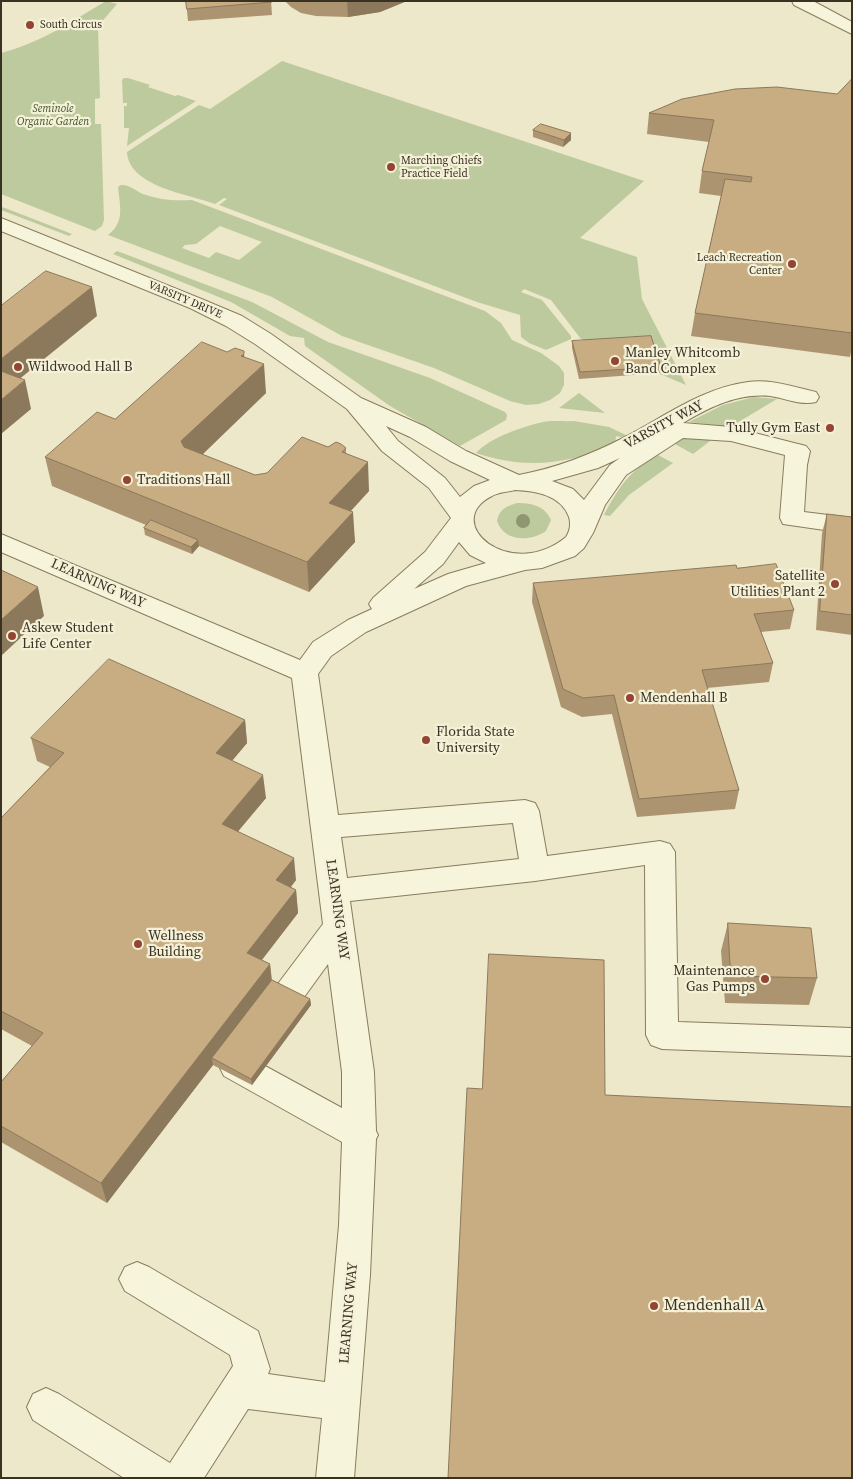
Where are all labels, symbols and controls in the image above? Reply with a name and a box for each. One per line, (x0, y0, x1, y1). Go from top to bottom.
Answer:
place label: South Circus (40, 18, 102, 32)
marker: South Circus (24, 19, 36, 31)
park label: Seminole Organic Garden (17, 102, 89, 128)
place label: Marching Chiefs Practice Field (401, 154, 482, 180)
marker: Marching Chiefs Practice Field (385, 161, 397, 173)
place label: Leach Recreation Center (697, 251, 782, 277)
marker: Leach Recreation Center (786, 258, 798, 270)
street label: VARSITY DRIVE (146, 278, 224, 322)
place label: Manley Whitcomb Band Complex (625, 345, 740, 378)
marker: Manley Whitcomb Band Complex (609, 355, 621, 367)
place label: Wildwood Hall B (28, 359, 133, 375)
marker: Wildwood Hall B (12, 361, 24, 373)
street label: VARSITY WAY (621, 397, 707, 453)
place label: Tully Gym East (726, 420, 820, 436)
marker: Tully Gym East (824, 422, 836, 434)
place label: Traditions Hall (137, 472, 230, 488)
marker: Traditions Hall (121, 474, 133, 486)
street label: LEARNING WAY (48, 556, 148, 612)
place label: Satellite Utilities Plant 2 (730, 568, 825, 600)
marker: Satellite Utilities Plant 2 (829, 578, 841, 590)
place label: Askew Student Life Center (22, 620, 113, 652)
marker: Askew Student Life Center (6, 630, 18, 642)
place label: Mendenhall B (640, 690, 727, 706)
marker: Mendenhall B (624, 692, 636, 704)
place label: Florida State University (436, 724, 515, 756)
marker: Florida State University (420, 734, 432, 746)
street label: LEARNING WAY (322, 858, 352, 962)
place label: Wellness Building (148, 928, 204, 960)
marker: Wellness Building (132, 938, 144, 950)
place label: Maintenance Gas Pumps (673, 963, 755, 996)
marker: Maintenance Gas Pumps (759, 973, 771, 985)
street label: LEARNING WAY (336, 1262, 362, 1364)
place label: Mendenhall A (664, 1296, 765, 1316)
marker: Mendenhall A (648, 1300, 660, 1312)

